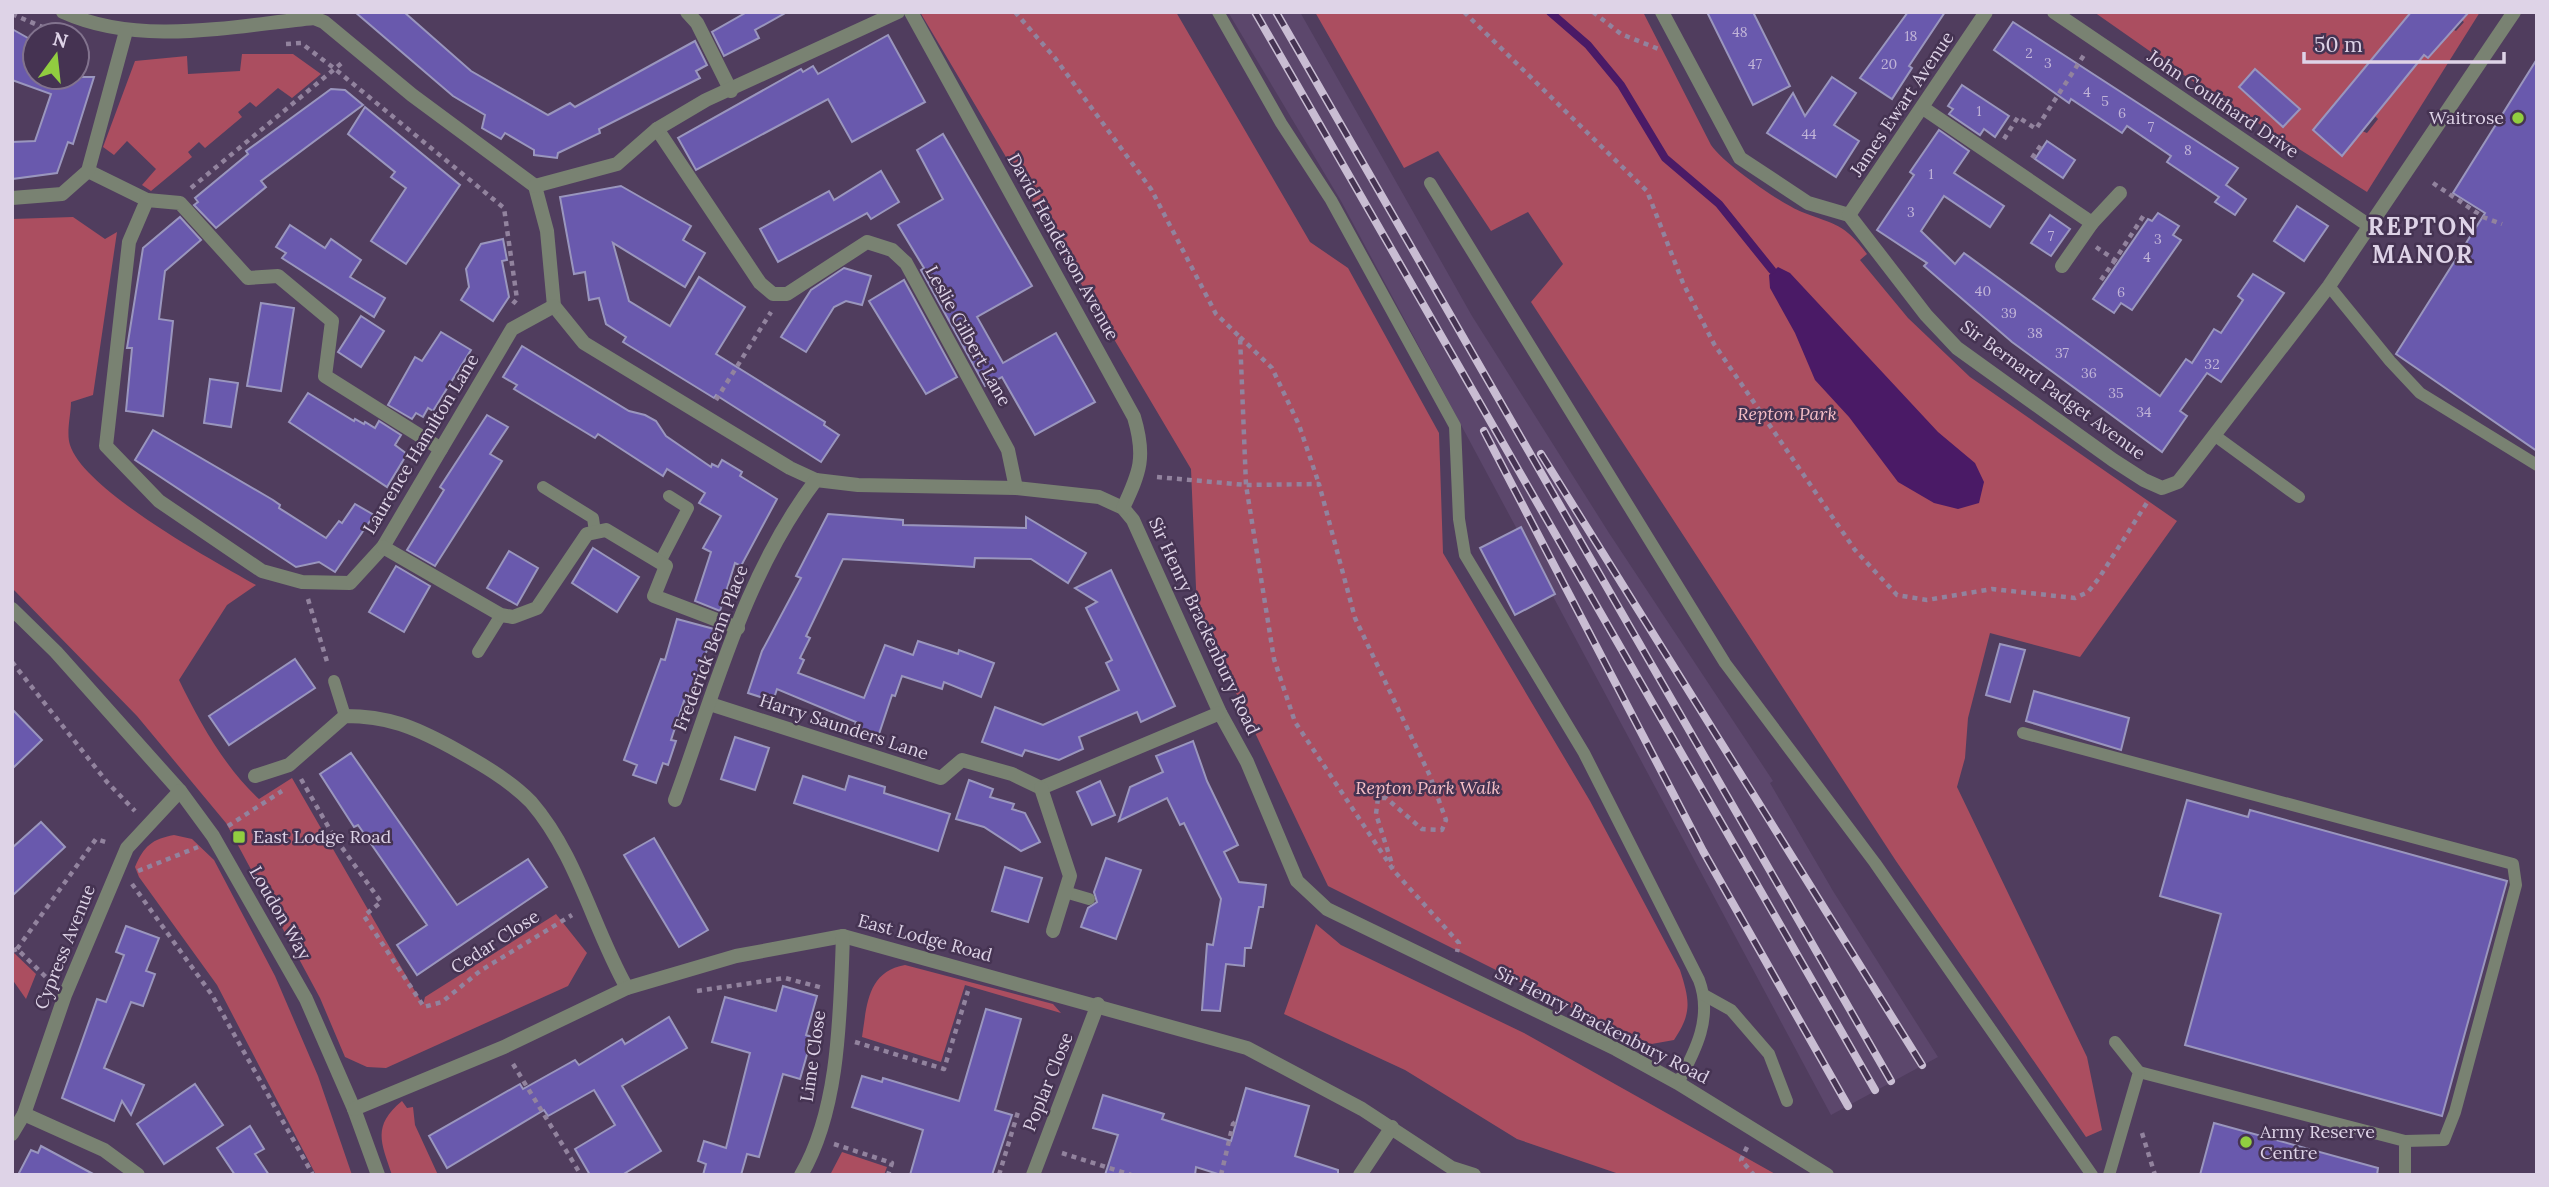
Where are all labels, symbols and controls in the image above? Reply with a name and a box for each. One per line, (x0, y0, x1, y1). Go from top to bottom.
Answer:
north arrow (21, 21, 91, 91)
scale bar (2304, 21, 2504, 65)
house number: 48 (1732, 23, 1748, 41)
text: N (50, 26, 71, 53)
street label: James Ewart Avenue (1844, 27, 1959, 181)
house number: 18 (1905, 27, 1918, 45)
text: 50 m (2314, 31, 2363, 58)
house number: 2 (2025, 44, 2033, 62)
street label: John Coulthard Drive (2142, 44, 2304, 163)
house number: 3 (2044, 54, 2052, 72)
house number: 47 (1748, 55, 1763, 73)
house number: 20 (1881, 55, 1897, 73)
house number: 4 (2083, 83, 2091, 101)
house number: 5 (2101, 92, 2109, 110)
house number: 1 (1976, 102, 1982, 120)
house number: 6 (2118, 104, 2126, 122)
place label: Waitrose (2429, 106, 2504, 129)
marker: Waitrose (2510, 110, 2526, 126)
house number: 7 (2148, 118, 2155, 136)
house number: 44 (1801, 125, 1817, 143)
house number: 8 (2184, 141, 2192, 159)
street label: David Henderson Avenue (1002, 149, 1125, 345)
house number: 1 (1928, 165, 1934, 183)
house number: 3 (1907, 203, 1915, 221)
district label: REPTON MANOR (2367, 211, 2479, 270)
house number: 7 (2048, 227, 2055, 245)
house number: 3 (2154, 230, 2162, 248)
house number: 4 (2143, 248, 2151, 266)
street label: Leslie Gilbert Lane (920, 261, 1017, 410)
house number: 40 (1975, 282, 1991, 300)
house number: 6 (2117, 283, 2125, 301)
house number: 39 (2001, 304, 2017, 322)
street label: Sir Bernard Padget Avenue (1956, 315, 2150, 465)
house number: 38 (2027, 324, 2043, 342)
house number: 37 (2055, 344, 2070, 362)
street label: Laurence Hamilton Lane (358, 349, 484, 538)
house number: 32 (2204, 355, 2220, 373)
house number: 36 (2081, 364, 2097, 382)
house number: 35 (2108, 384, 2124, 402)
park label: Repton Park (1737, 402, 1837, 425)
house number: 34 (2136, 403, 2152, 421)
street label: Sir Henry Brackenbury Road (1144, 513, 1265, 738)
street label: Frederick Benn Place (668, 561, 753, 734)
street label: Harry Saunders Lane (757, 688, 932, 765)
park label: Repton Park Walk (1355, 776, 1501, 799)
place label: East Lodge Road (253, 825, 392, 848)
marker: East Lodge Road (231, 829, 247, 845)
street label: Loudon Way (244, 862, 317, 964)
street label: Cypress Avenue (29, 881, 100, 1013)
street label: Cedar Close (446, 904, 544, 979)
street label: East Lodge Road (855, 909, 995, 967)
street label: Sir Henry Brackenbury Road (1491, 960, 1713, 1089)
street label: Lime Close (795, 1008, 830, 1103)
street label: Poplar Close (1017, 1029, 1078, 1135)
place label: Army Reserve Centre (2259, 1120, 2375, 1164)
marker: Army Reserve Centre (2238, 1134, 2254, 1150)

